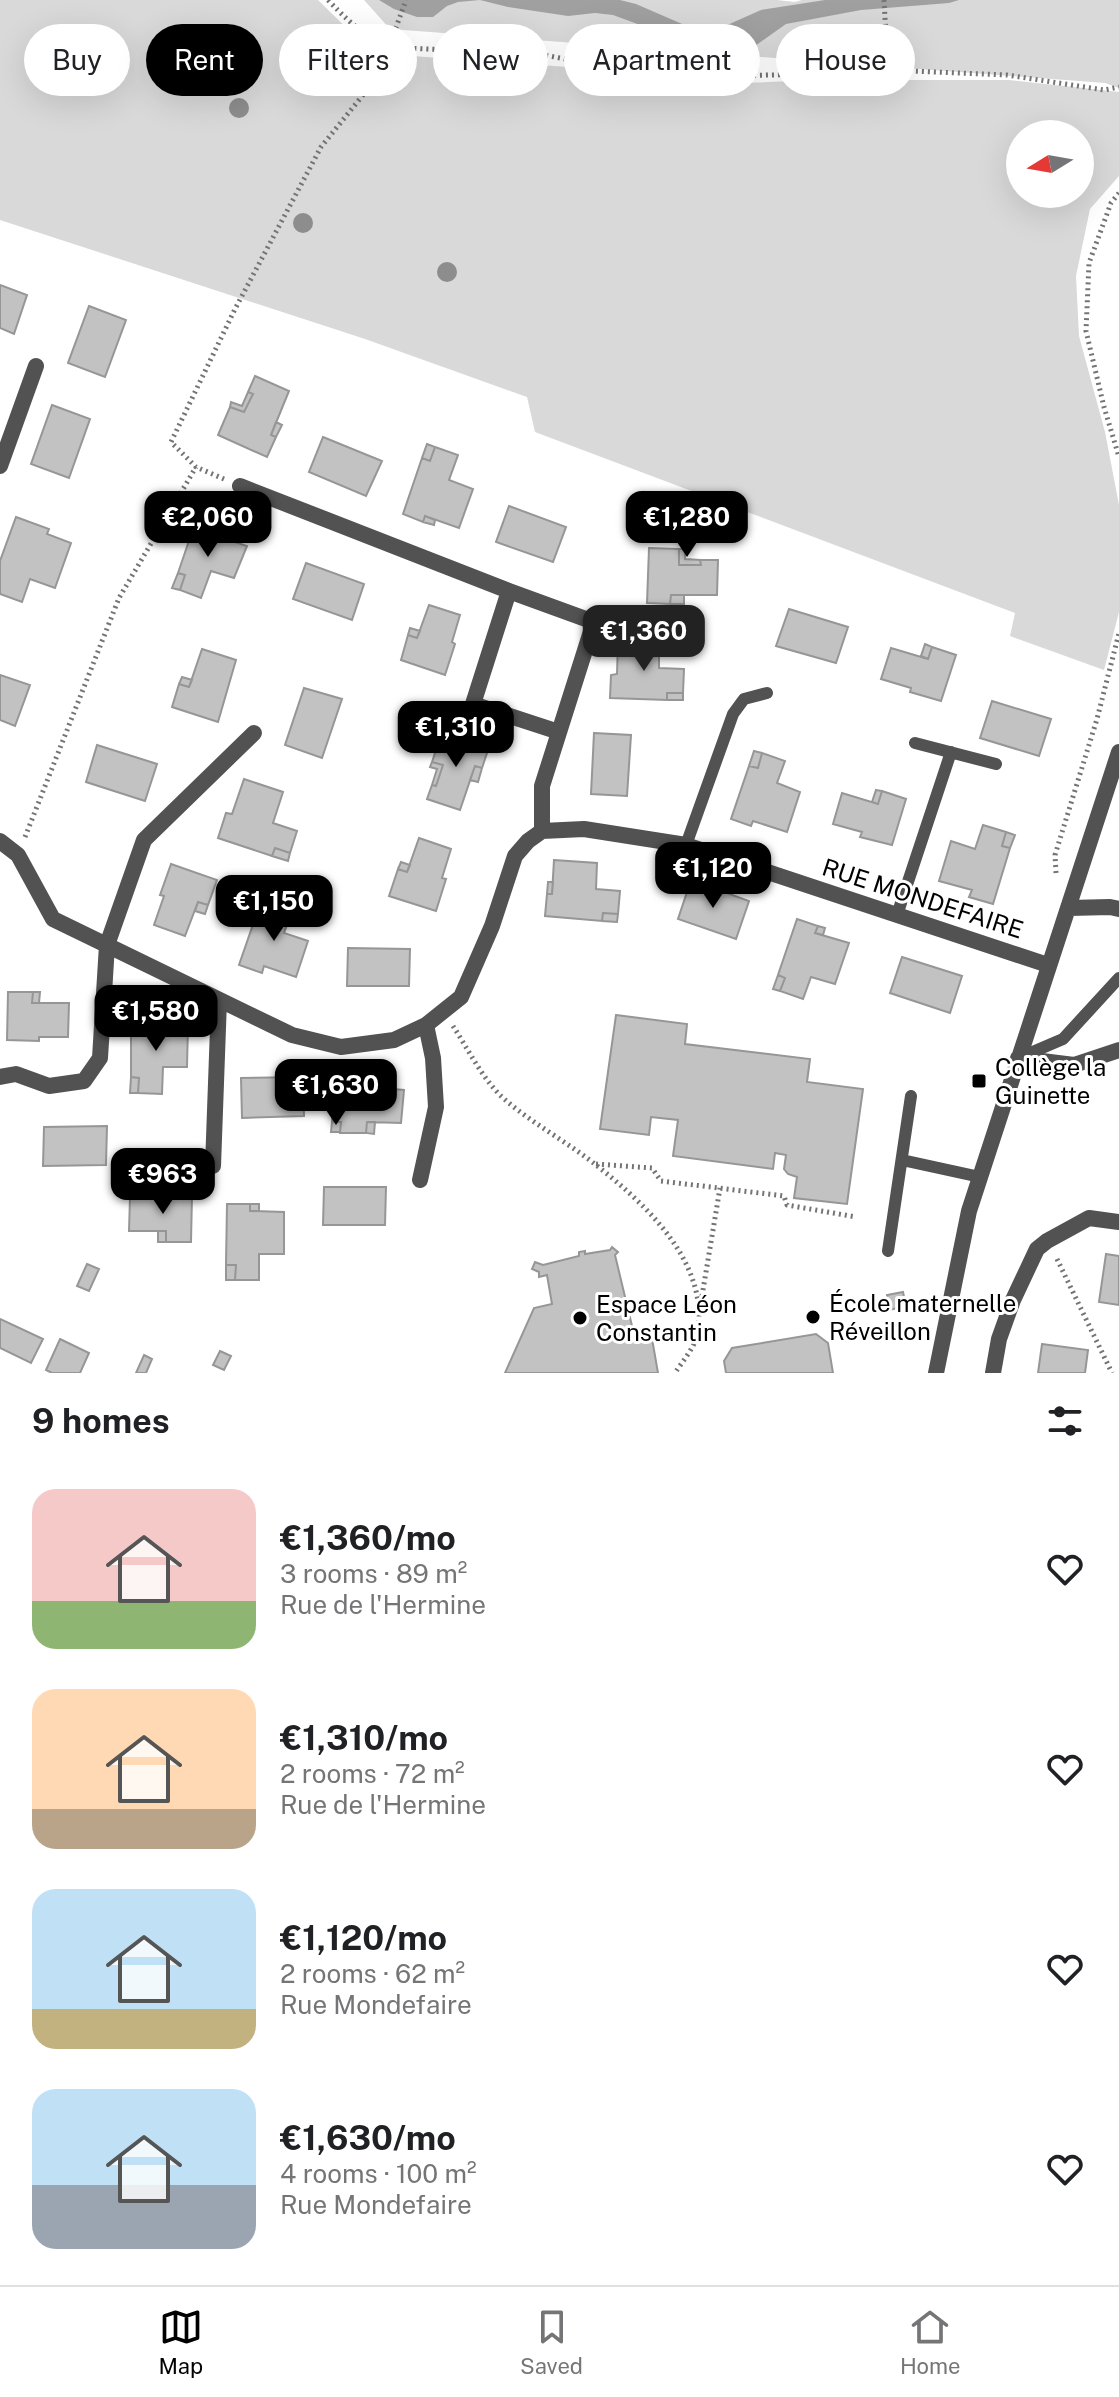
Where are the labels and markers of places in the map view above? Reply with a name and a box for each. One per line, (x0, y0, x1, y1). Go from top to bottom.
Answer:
pin: €2,060 (143, 491, 273, 559)
pin: €1,280 (622, 491, 752, 559)
pin: €1,360 (579, 605, 709, 673)
pin: €1,310 (391, 701, 521, 769)
pin: €1,120 (648, 842, 778, 910)
pin: €1,150 (209, 875, 339, 943)
pin: €1,580 (91, 985, 221, 1053)
place label: Collège la Guinette (995, 1053, 1106, 1109)
pin: €1,630 (271, 1059, 401, 1127)
marker: Collège la Guinette (970, 1072, 988, 1090)
pin: €963 (116, 1148, 210, 1216)
place label: École maternelle Réveillon (829, 1289, 1016, 1345)
place label: Espace Léon Constantin (596, 1290, 737, 1346)
marker: École maternelle Réveillon (804, 1308, 822, 1326)
marker: Espace Léon Constantin (571, 1309, 589, 1327)

